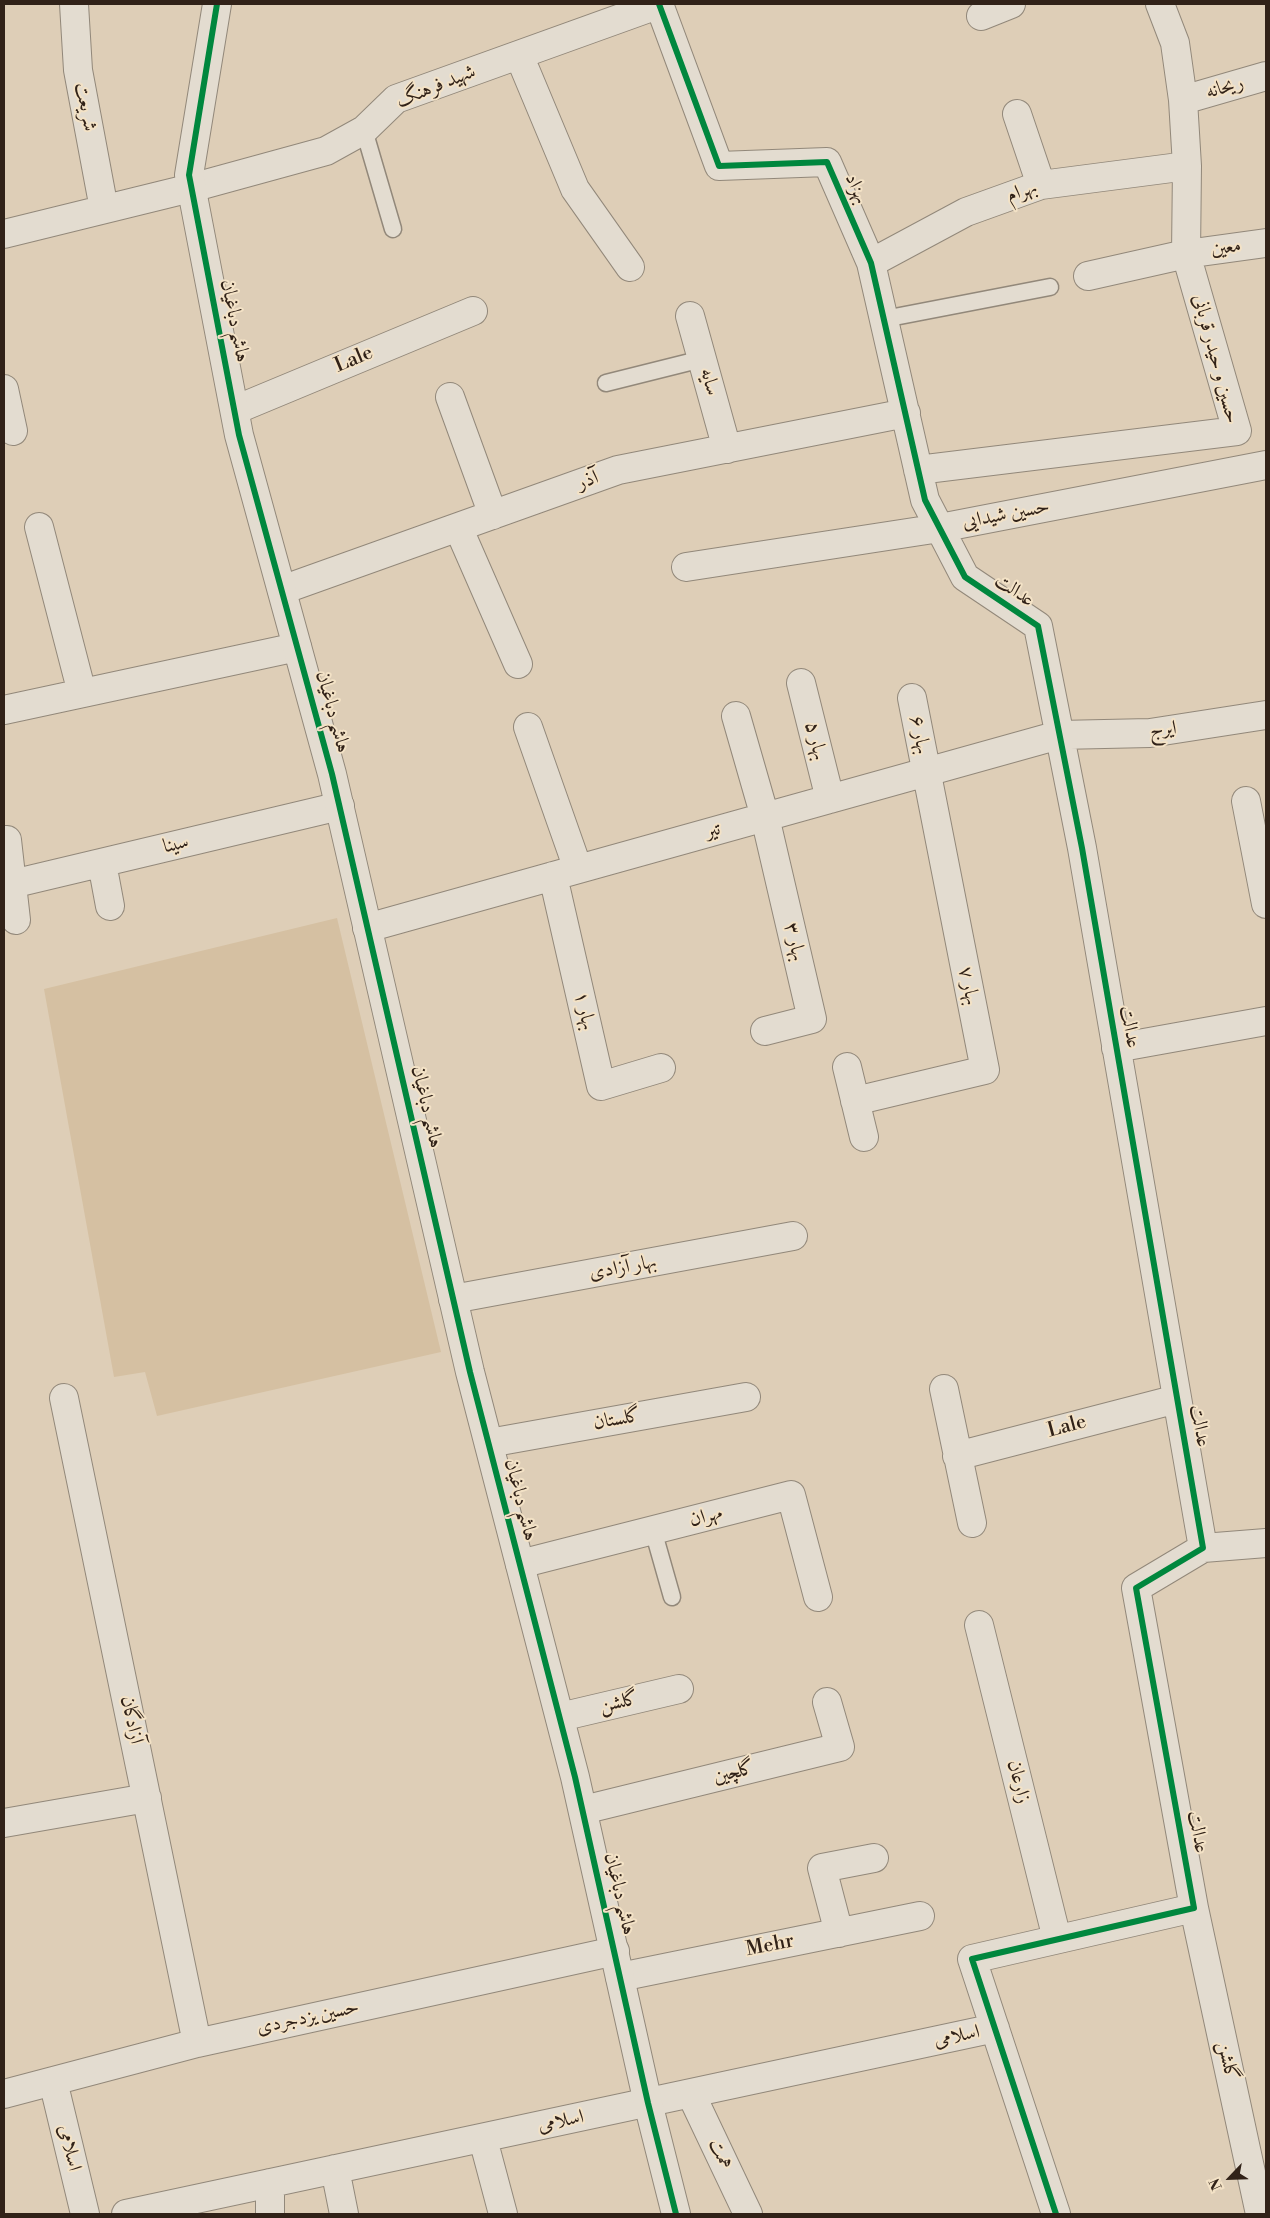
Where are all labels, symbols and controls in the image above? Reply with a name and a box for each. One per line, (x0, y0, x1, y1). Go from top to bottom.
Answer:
street label: شهید فرهنگ (393, 60, 479, 114)
street label: ریحانه (1203, 71, 1247, 105)
street label: شریعت (69, 81, 101, 133)
street label: بهزاد (839, 170, 873, 208)
street label: بهرام (1004, 176, 1040, 208)
street label: معین (1209, 234, 1243, 262)
street label: هاشم دباغیان (214, 278, 254, 364)
street label: حسین و حیدر قربانی (1186, 292, 1244, 426)
street label: Lale (331, 341, 377, 379)
street label: سایه (694, 366, 724, 398)
street label: آذر (574, 466, 602, 496)
street label: حسین شیدایی (960, 495, 1052, 535)
street label: عدالت (990, 569, 1038, 613)
street label: هاشم دباغیان (310, 668, 354, 756)
street label: بهار ۶ (903, 714, 935, 756)
street label: ایرج (1148, 717, 1178, 743)
street label: بهار ۵ (799, 719, 831, 763)
street label: تیر (703, 817, 723, 845)
street label: سینا (161, 830, 191, 860)
street label: بهار ۳ (778, 920, 810, 964)
street label: بهار ۷ (952, 965, 984, 1007)
street label: بهار ۱ (568, 989, 600, 1033)
street label: عدالت (1113, 1004, 1145, 1050)
street label: هاشم دباغیان (405, 1064, 447, 1150)
street label: بهار آزادی (587, 1250, 659, 1286)
street label: عدالت (1183, 1403, 1215, 1449)
street label: گلستان (591, 1404, 643, 1436)
street label: Lale (1045, 1410, 1089, 1444)
street label: هاشم دباغیان (498, 1456, 542, 1544)
street label: مهران (687, 1501, 725, 1533)
street label: گلشن (597, 1687, 641, 1719)
street label: آزادگان (114, 1694, 148, 1746)
street label: گلچین (711, 1756, 757, 1790)
street label: زارعان (1001, 1758, 1035, 1806)
street label: عدالت (1181, 1809, 1213, 1855)
street label: هاشم دباغیان (598, 1851, 640, 1937)
street label: Mehr (744, 1930, 796, 1962)
street label: حسین یزدجردی (255, 1995, 361, 2041)
street label: اسلامی (932, 2020, 982, 2054)
street label: گلشن (1211, 2039, 1243, 2083)
street label: اسلامی (536, 2105, 586, 2139)
street label: اسلامی (52, 2123, 86, 2173)
street label: همت (703, 2135, 737, 2173)
north arrow (1205, 2153, 1255, 2203)
text: N (1206, 2175, 1227, 2193)

